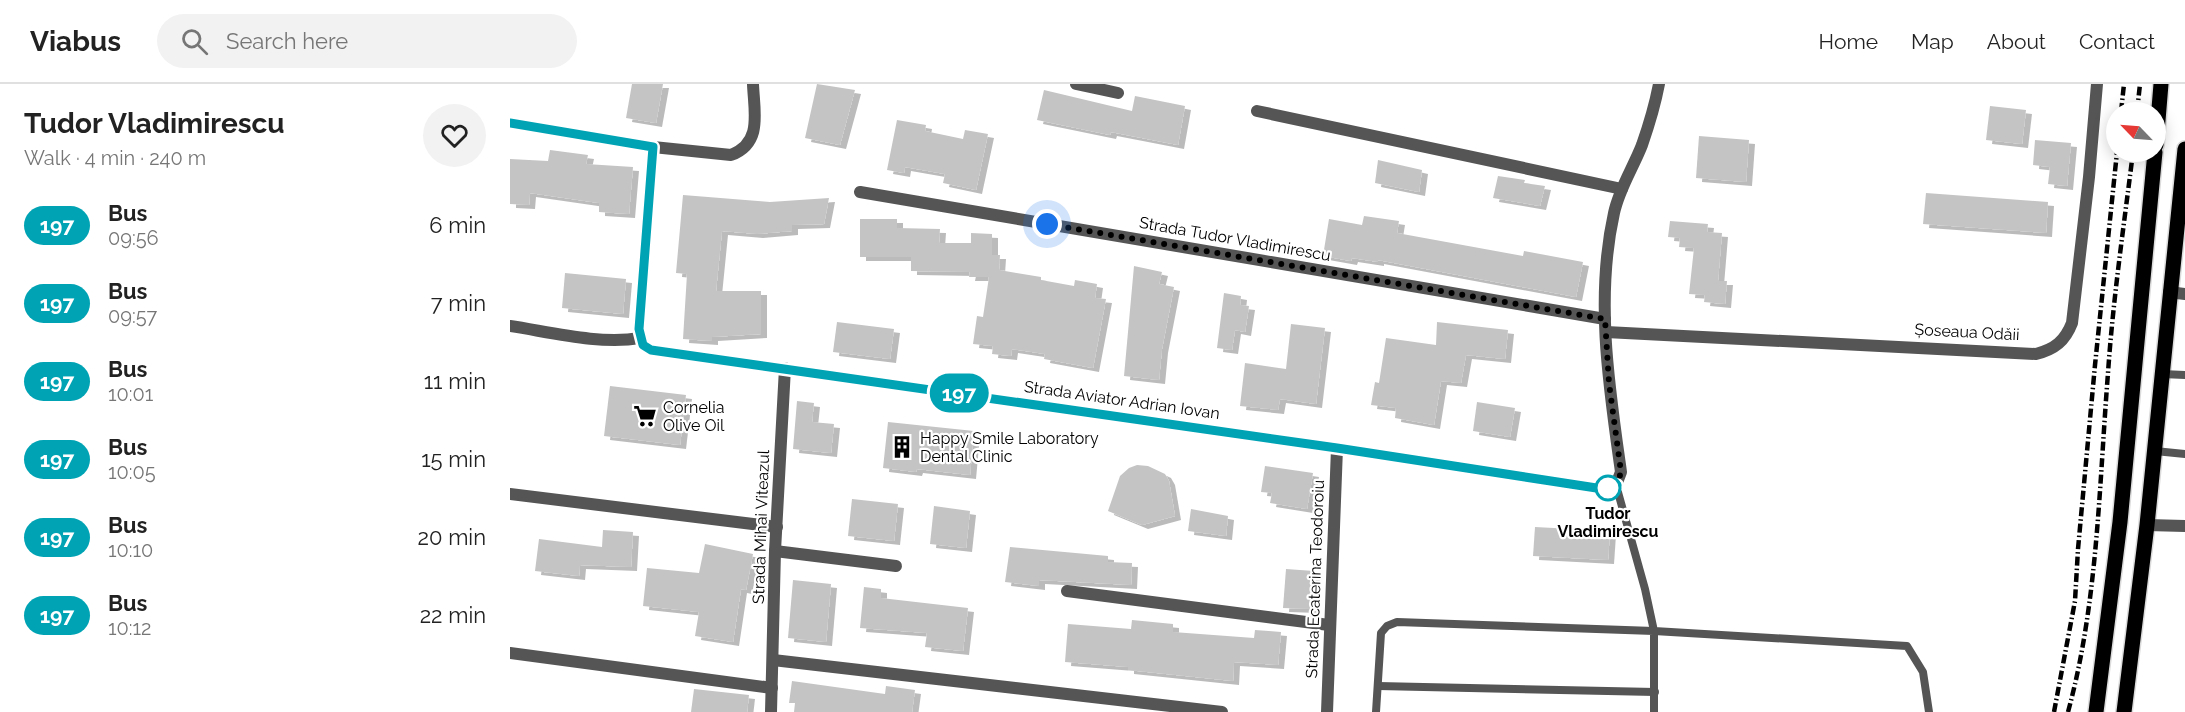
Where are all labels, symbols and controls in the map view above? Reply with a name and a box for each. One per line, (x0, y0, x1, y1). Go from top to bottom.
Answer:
search box (157, 14, 577, 68)
text: Viabus (30, 25, 121, 58)
icon: search (178, 25, 211, 58)
text: Search here (226, 28, 348, 54)
text: Home (1819, 29, 1878, 54)
text: Map (1911, 29, 1954, 54)
text: About (1987, 29, 2046, 54)
text: Contact (2079, 29, 2155, 54)
north arrow (2106, 102, 2166, 162)
map controls (2106, 102, 2166, 162)
button: heart (423, 104, 486, 167)
text: Tudor Vladimirescu (24, 107, 285, 140)
text: Walk · 4 min · 240 m (24, 146, 206, 170)
text: Bus (108, 200, 147, 226)
your location (1032, 209, 1062, 239)
text: 6 min (429, 212, 486, 238)
text: 197 (40, 213, 74, 238)
street label: Strada Tudor Vladimirescu (1138, 213, 1332, 265)
text: 09:56 (108, 226, 159, 250)
text: Bus (108, 278, 147, 304)
text: 7 min (431, 290, 486, 316)
text: 197 (40, 291, 74, 316)
text: 09:57 (108, 304, 157, 328)
street label: Șoseaua Odăii (1914, 320, 2020, 344)
text: Bus (108, 356, 147, 382)
text: 11 min (424, 368, 486, 394)
text: 197 (40, 369, 74, 394)
line badge: 197 (924, 374, 994, 412)
street label: Strada Aviator Adrian Iovan (1023, 377, 1221, 423)
text: 197 (942, 381, 976, 406)
text: 10:01 (108, 382, 153, 406)
place label: Cornelia Olive Oil (663, 398, 725, 435)
supermarket icon: Cornelia Olive Oil (632, 403, 658, 429)
place label: Happy Smile Laboratory Dental Clinic (920, 429, 1099, 466)
text: Bus (108, 434, 147, 460)
building icon: Happy Smile Laboratory Dental Clinic (889, 434, 915, 460)
text: 15 min (421, 446, 486, 472)
text: 197 (40, 447, 74, 472)
street label: Strada Mihai Viteazul (749, 449, 773, 604)
text: 10:05 (108, 460, 156, 484)
marker: Tudor Vladimirescu (1595, 475, 1621, 501)
street label: Strada Ecaterina Teodoroiu (1302, 479, 1328, 679)
place label: Tudor Vladimirescu (1558, 504, 1659, 541)
text: Bus (108, 512, 147, 538)
text: 20 min (418, 524, 486, 550)
text: 197 (40, 525, 74, 550)
text: 10:10 (108, 538, 153, 562)
text: Bus (108, 590, 147, 616)
text: 22 min (420, 602, 486, 628)
text: 197 (40, 603, 74, 628)
text: 10:12 (108, 616, 152, 640)

